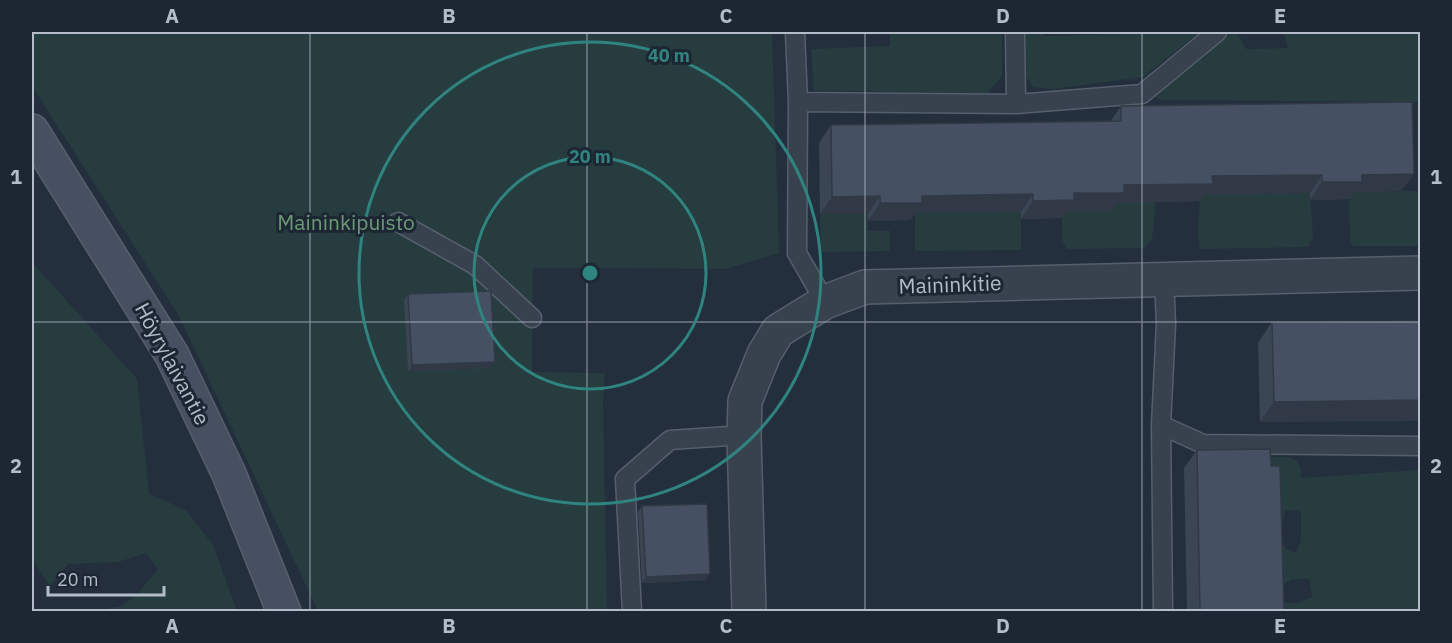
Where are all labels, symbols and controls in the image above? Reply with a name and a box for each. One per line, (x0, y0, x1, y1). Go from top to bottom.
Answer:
text: A (165, 2, 179, 29)
text: B (442, 2, 456, 29)
text: C (719, 2, 733, 29)
text: D (996, 2, 1010, 29)
text: E (1274, 2, 1286, 29)
text: 40 m (648, 44, 690, 67)
text: 20 m (569, 145, 611, 168)
text: 1 (10, 163, 22, 190)
text: 1 (1430, 163, 1442, 190)
park label: Maininkipuisto (277, 208, 415, 236)
centre of rings (580, 263, 600, 283)
street label: Maininkitie (898, 268, 1002, 300)
street label: Höyrylaivantie (129, 297, 217, 430)
text: 2 (10, 452, 22, 479)
text: 2 (1430, 452, 1442, 479)
scale bar (48, 559, 164, 597)
text: 20 m (57, 568, 99, 591)
text: A (165, 612, 179, 639)
text: B (442, 612, 456, 639)
text: C (719, 612, 733, 639)
text: D (996, 612, 1010, 639)
text: E (1274, 612, 1286, 639)

